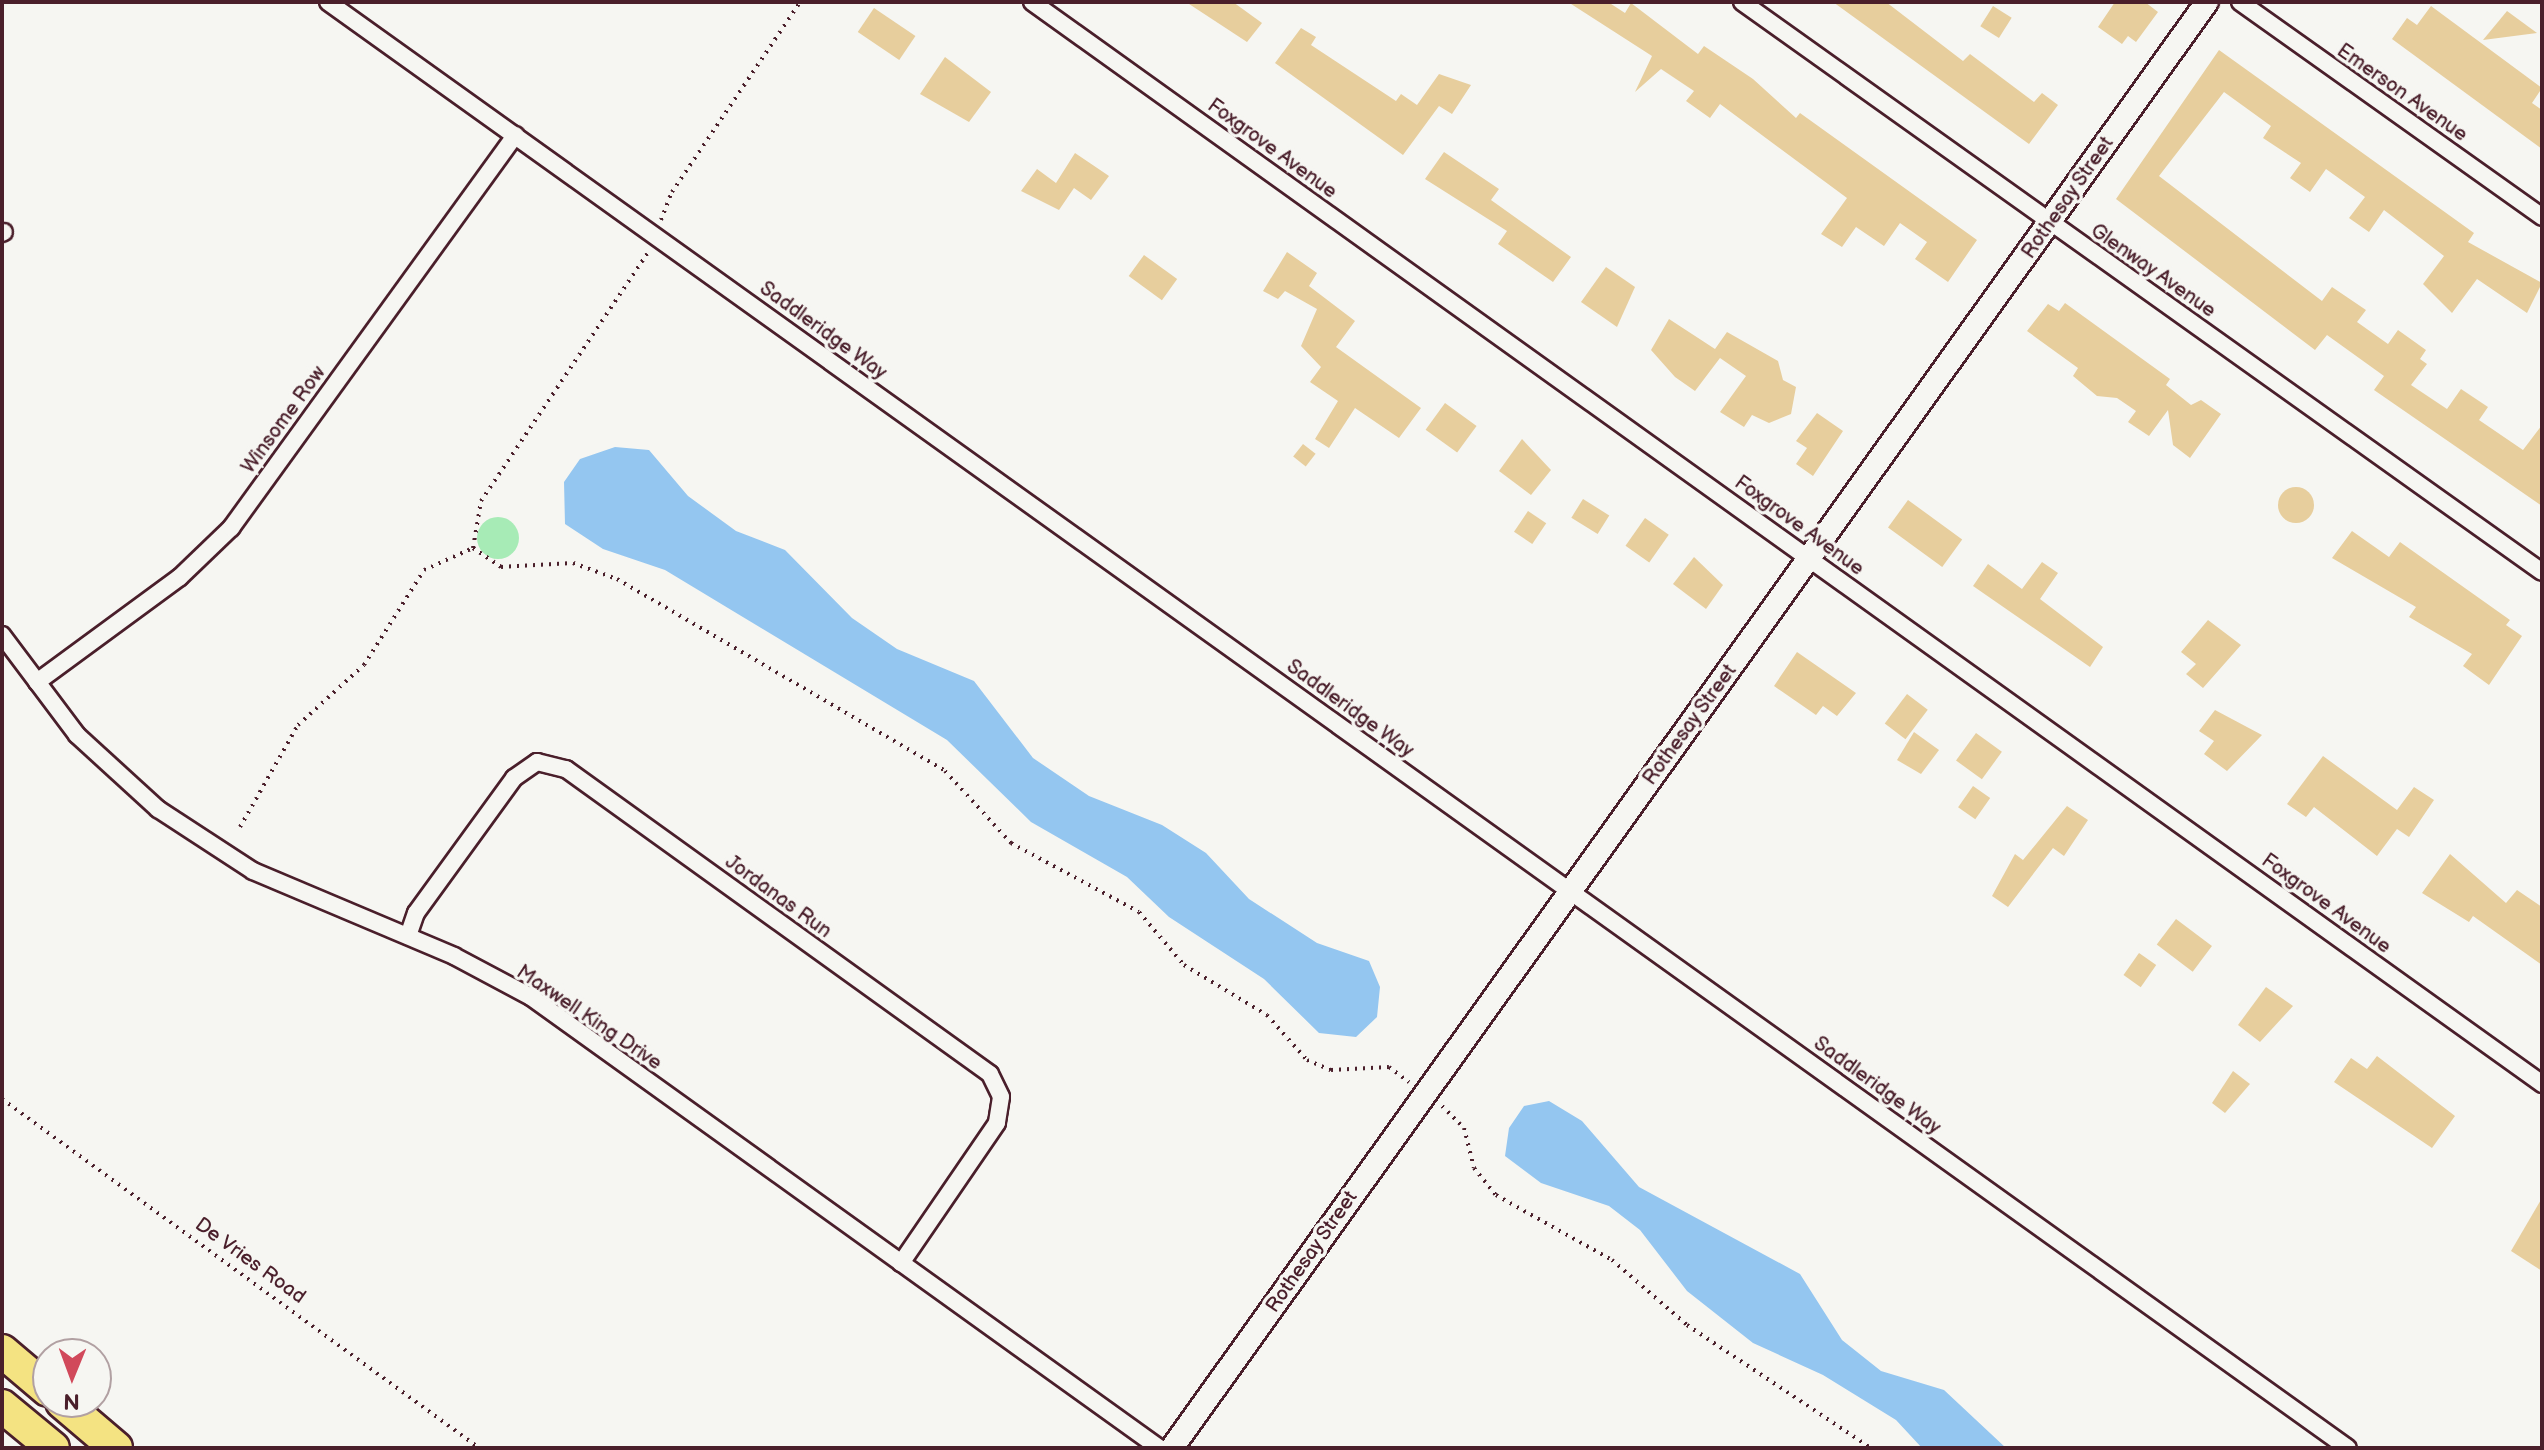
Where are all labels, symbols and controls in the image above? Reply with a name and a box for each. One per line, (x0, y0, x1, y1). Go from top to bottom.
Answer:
street label: Emerson Avenue (2332, 39, 2472, 147)
street label: Foxgrove Avenue (1203, 94, 1341, 204)
street label: Rothesay Street (2017, 132, 2119, 264)
street label: Glenway Avenue (2085, 219, 2221, 323)
street label: Saddleridge Way (754, 277, 892, 385)
street label: Winsome Row (237, 362, 331, 478)
street label: Foxgrove Avenue (1730, 471, 1868, 581)
street label: Saddleridge Way (1281, 655, 1419, 763)
street label: Rothesay Street (1638, 659, 1742, 791)
street label: Foxgrove Avenue (2257, 849, 2395, 959)
street label: Jordanas Run (720, 850, 836, 944)
street label: Maxwell King Drive (512, 960, 666, 1076)
street label: Saddleridge Way (1808, 1032, 1946, 1140)
street label: Rothesay Street (1261, 1186, 1363, 1318)
street label: De Vries Road (190, 1213, 310, 1309)
north arrow (32, 1338, 112, 1418)
text: N (63, 1387, 80, 1414)

